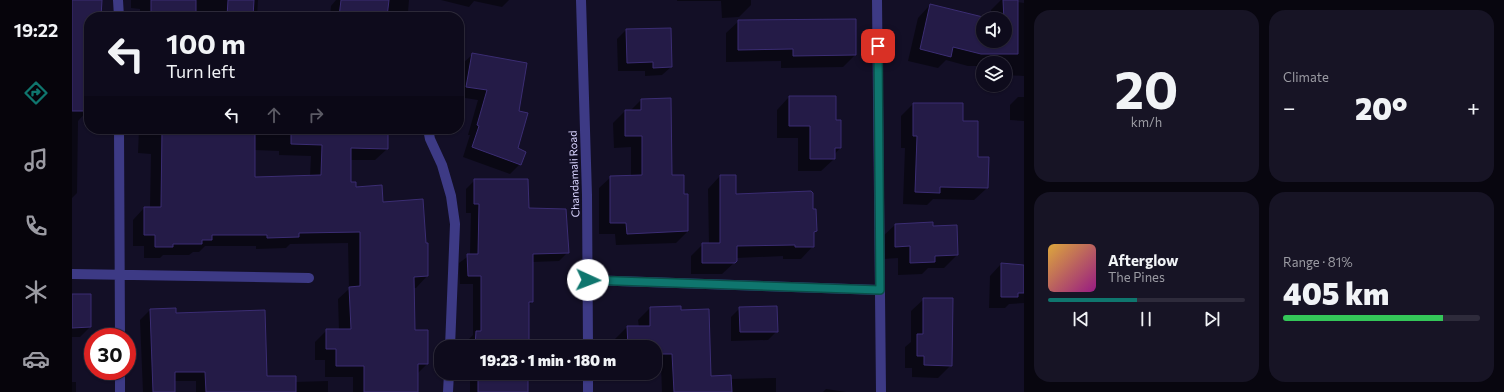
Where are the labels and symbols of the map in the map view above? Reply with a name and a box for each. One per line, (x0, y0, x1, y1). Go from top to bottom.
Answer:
pin (861, 29, 895, 63)
street label: Chandamali Road (565, 130, 582, 218)
position arrow (567, 259, 609, 301)
speed limit sign: 30 (84, 328, 136, 380)

